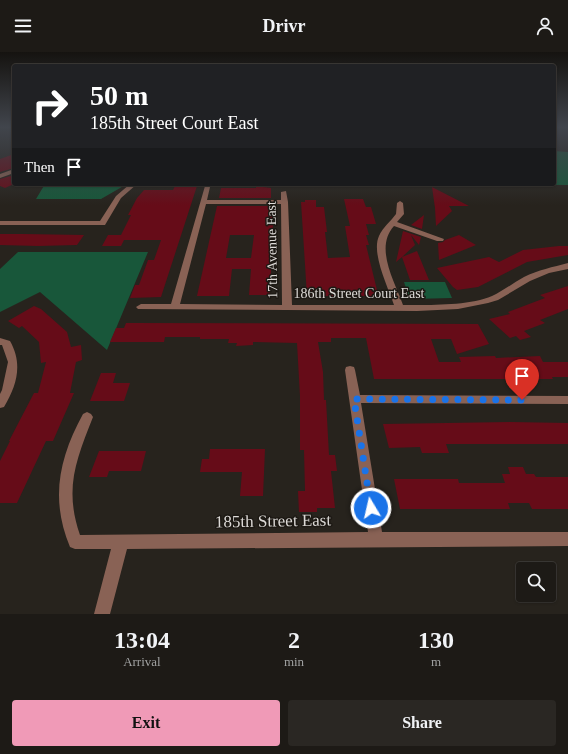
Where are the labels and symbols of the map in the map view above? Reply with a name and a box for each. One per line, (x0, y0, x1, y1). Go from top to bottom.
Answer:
street label: 17th Avenue East (264, 201, 280, 299)
street label: 186th Street Court East (293, 286, 425, 301)
pin (505, 359, 539, 400)
position arrow (350, 487, 392, 529)
street label: 185th Street East (215, 510, 332, 532)

